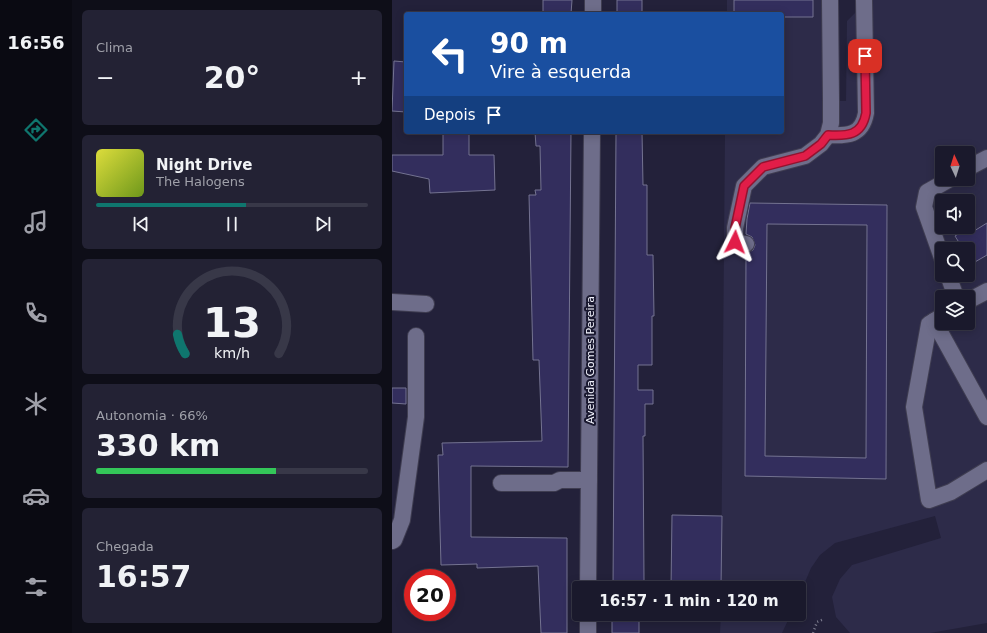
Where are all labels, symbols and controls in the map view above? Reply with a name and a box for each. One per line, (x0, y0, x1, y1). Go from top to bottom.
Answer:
text: 90 m (490, 27, 568, 60)
icon: left (424, 28, 476, 80)
text: 16:56 (7, 32, 65, 53)
pin (848, 39, 882, 73)
text: Clima (96, 40, 133, 55)
icon: arrive (854, 45, 876, 67)
text: 20° (204, 60, 260, 95)
text: Vire à esquerda (490, 61, 631, 82)
text: − (96, 65, 114, 90)
text: + (350, 65, 368, 90)
icon: arrive (483, 104, 505, 126)
text: Depois (424, 106, 475, 124)
icon: directions (22, 116, 50, 144)
north arrow (935, 146, 975, 186)
map controls (935, 146, 975, 330)
text: Night Drive (156, 156, 252, 174)
text: The Halogens (156, 174, 245, 189)
button: sound (935, 194, 975, 234)
icon: music (22, 208, 50, 236)
icon: previous (130, 213, 152, 235)
icon: pause (221, 213, 243, 235)
icon: next (312, 213, 334, 235)
position arrow (714, 221, 756, 263)
button: search (935, 242, 975, 282)
button: layers (935, 290, 975, 330)
street label: Avenida Gomes Pereira (584, 296, 597, 424)
text: 13 (203, 298, 261, 347)
icon: phone (22, 299, 50, 327)
text: km/h (214, 345, 250, 361)
icon: climate (22, 390, 50, 418)
text: Autonomia · 66% (96, 408, 208, 423)
text: 330 km (96, 428, 220, 463)
icon: car (22, 482, 50, 510)
text: Chegada (96, 539, 154, 554)
text: 16:57 (96, 559, 192, 594)
speed limit sign: 20 (404, 569, 456, 621)
icon: filters (22, 573, 50, 601)
text: 16:57 · 1 min · 120 m (599, 592, 779, 610)

